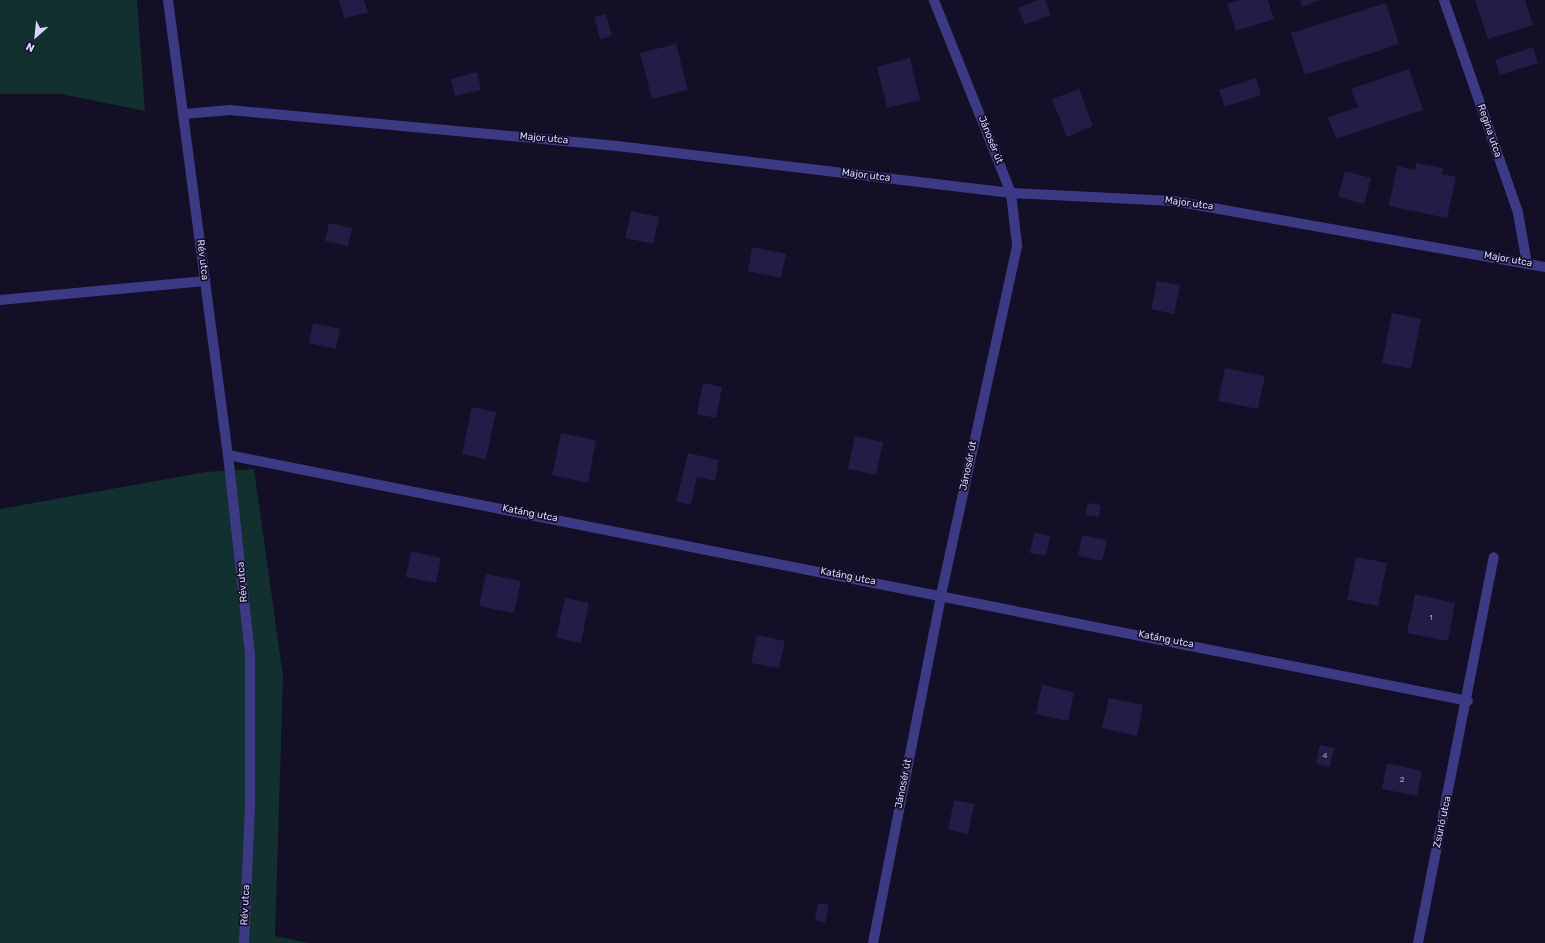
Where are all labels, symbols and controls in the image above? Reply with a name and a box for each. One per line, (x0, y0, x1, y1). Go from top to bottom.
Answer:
north arrow (16, 16, 56, 56)
text: N (24, 40, 37, 55)
street label: Regina utca (1474, 103, 1504, 159)
street label: Jánosér út (975, 114, 1005, 166)
street label: Major utca (519, 131, 569, 147)
street label: Major utca (841, 167, 891, 185)
street label: Major utca (1164, 195, 1214, 213)
street label: Rév utca (194, 239, 210, 281)
street label: Major utca (1483, 250, 1533, 270)
street label: Jánosér út (958, 440, 980, 492)
street label: Katáng utca (501, 503, 559, 525)
street label: Rév utca (235, 561, 251, 603)
street label: Katáng utca (819, 566, 877, 588)
house number: 1 (1429, 613, 1433, 623)
street label: Katáng utca (1137, 629, 1195, 651)
house number: 4 (1323, 751, 1327, 761)
street label: Jánosér út (893, 758, 915, 810)
house number: 2 (1400, 775, 1404, 785)
street label: Zsurló utca (1432, 795, 1454, 849)
street label: Rév utca (239, 884, 253, 926)

